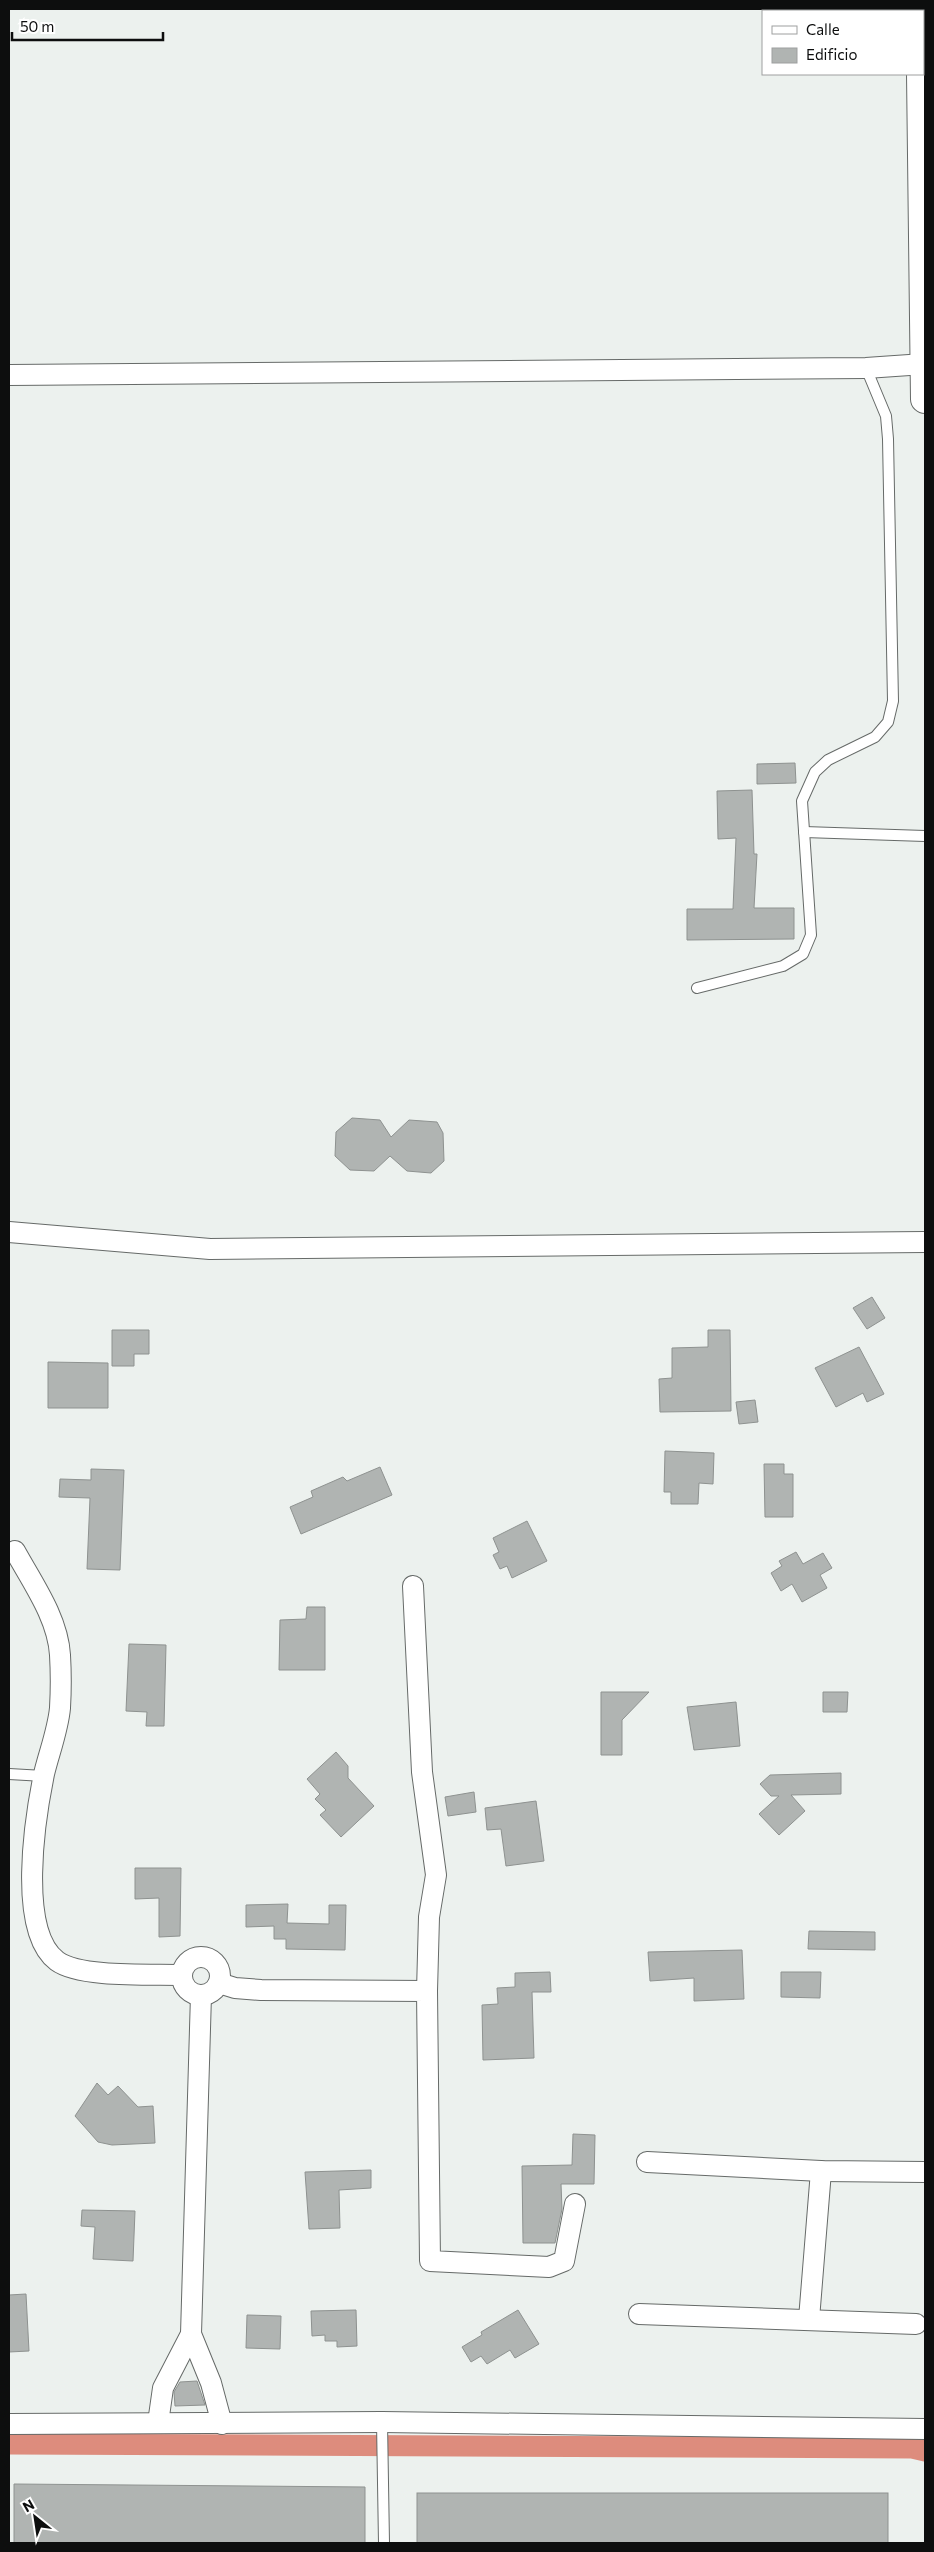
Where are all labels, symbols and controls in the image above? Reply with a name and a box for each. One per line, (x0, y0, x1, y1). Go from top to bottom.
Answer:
scale bar (12, 10, 164, 42)
legend (762, 10, 924, 75)
text: 50 m (20, 17, 54, 35)
text: Calle (806, 20, 840, 38)
text: Edificio (806, 45, 857, 63)
north arrow (10, 2492, 60, 2542)
text: N (19, 2495, 37, 2515)

